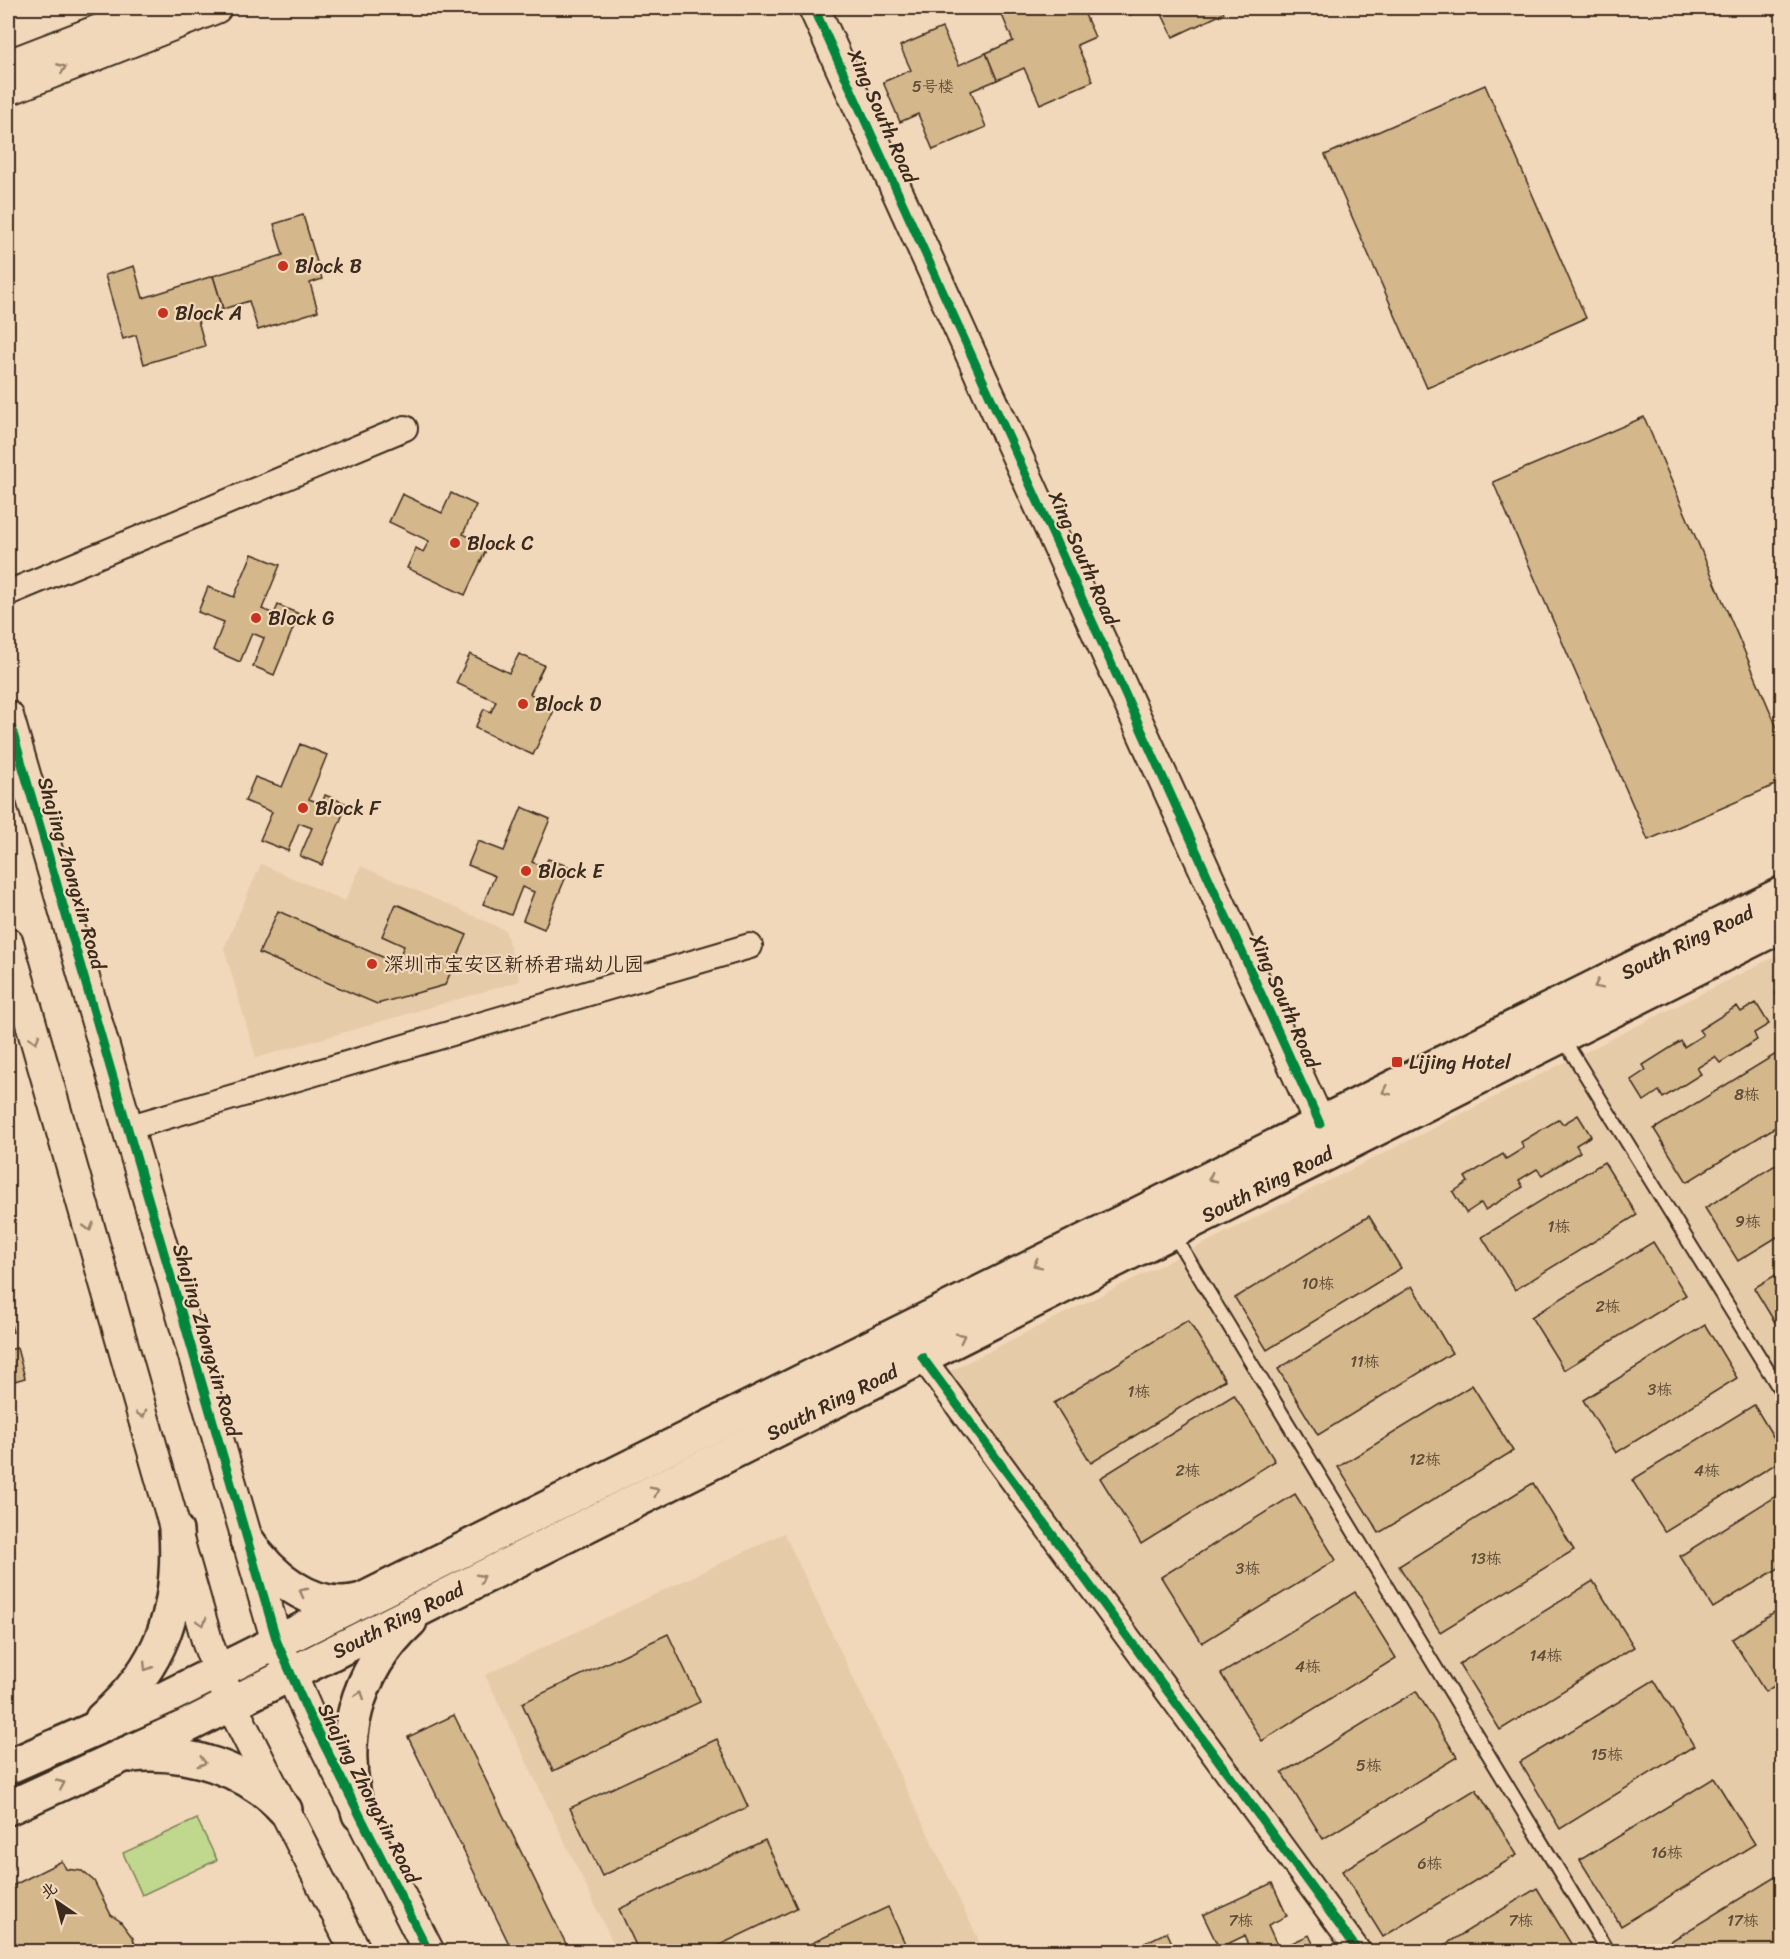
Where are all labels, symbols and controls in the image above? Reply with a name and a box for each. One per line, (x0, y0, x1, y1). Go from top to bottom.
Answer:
street label: Xing South Road (837, 43, 928, 190)
one-way arrow (56, 63, 67, 76)
house number: 5号楼 (912, 72, 954, 101)
place label: Block B (295, 249, 362, 284)
marker: Block B (276, 259, 290, 273)
place label: Block A (175, 296, 242, 331)
marker: Block A (156, 306, 170, 320)
street label: Xing South Road (1038, 485, 1129, 632)
place label: Block C (467, 526, 534, 561)
marker: Block C (448, 536, 462, 550)
place label: Block G (268, 601, 335, 636)
marker: Block G (249, 611, 263, 625)
place label: Block D (535, 687, 601, 722)
marker: Block D (516, 697, 530, 711)
street label: Shajing Zhongxin Road (27, 773, 116, 975)
place label: Block F (315, 791, 382, 826)
marker: Block F (296, 801, 310, 815)
place label: Block E (538, 854, 605, 889)
marker: Block E (519, 864, 533, 878)
street label: South Ring Road (1615, 894, 1761, 990)
street label: Xing South Road (1239, 928, 1330, 1075)
place label: 深圳市宝安区新桥君瑞幼儿园 (384, 947, 644, 982)
marker: 深圳市宝安区新桥君瑞幼儿园 (365, 957, 379, 971)
one-way arrow (1594, 978, 1605, 990)
one-way arrow (28, 1033, 40, 1044)
place label: Lijing Hotel (1409, 1045, 1512, 1080)
marker: Lijing Hotel (1390, 1055, 1404, 1069)
house number: 8栋 (1734, 1080, 1760, 1109)
one-way arrow (1382, 1084, 1393, 1095)
street label: South Ring Road (1195, 1135, 1341, 1233)
one-way arrow (1207, 1170, 1218, 1182)
house number: 9栋 (1735, 1207, 1761, 1236)
house number: 1栋 (1548, 1212, 1570, 1241)
one-way arrow (82, 1221, 94, 1232)
street label: Shajing Zhongxin Road (162, 1240, 251, 1442)
one-way arrow (1032, 1257, 1043, 1269)
house number: 10栋 (1302, 1269, 1334, 1298)
house number: 2栋 (1595, 1292, 1621, 1321)
one-way arrow (955, 1333, 966, 1345)
house number: 11栋 (1350, 1347, 1380, 1376)
street label: South Ring Road (760, 1353, 906, 1451)
house number: 3栋 (1648, 1375, 1672, 1404)
house number: 1栋 (1128, 1377, 1150, 1406)
one-way arrow (135, 1408, 147, 1419)
house number: 12栋 (1409, 1445, 1441, 1474)
house number: 2栋 (1175, 1456, 1201, 1485)
house number: 4栋 (1694, 1456, 1720, 1485)
one-way arrow (649, 1487, 660, 1498)
house number: 13栋 (1470, 1544, 1502, 1573)
house number: 3栋 (1236, 1554, 1260, 1583)
street label: South Ring Road (326, 1571, 472, 1669)
one-way arrow (475, 1574, 486, 1586)
one-way arrow (299, 1588, 310, 1599)
one-way arrow (195, 1616, 207, 1627)
house number: 14栋 (1530, 1641, 1562, 1670)
house number: 4栋 (1295, 1652, 1321, 1681)
one-way arrow (144, 1661, 155, 1672)
one-way arrow (353, 1690, 366, 1701)
street label: Shajing Zhongxin Road (308, 1697, 430, 1891)
house number: 15栋 (1591, 1740, 1623, 1769)
house number: 5栋 (1356, 1751, 1382, 1780)
one-way arrow (196, 1755, 207, 1767)
one-way arrow (54, 1779, 65, 1791)
house number: 16栋 (1651, 1838, 1683, 1867)
house number: 6栋 (1417, 1849, 1443, 1878)
north arrow (27, 1872, 87, 1932)
text: 北 (34, 1874, 64, 1907)
house number: 7栋 (1228, 1906, 1254, 1935)
house number: 7栋 (1508, 1906, 1534, 1935)
house number: 17栋 (1727, 1906, 1759, 1935)

